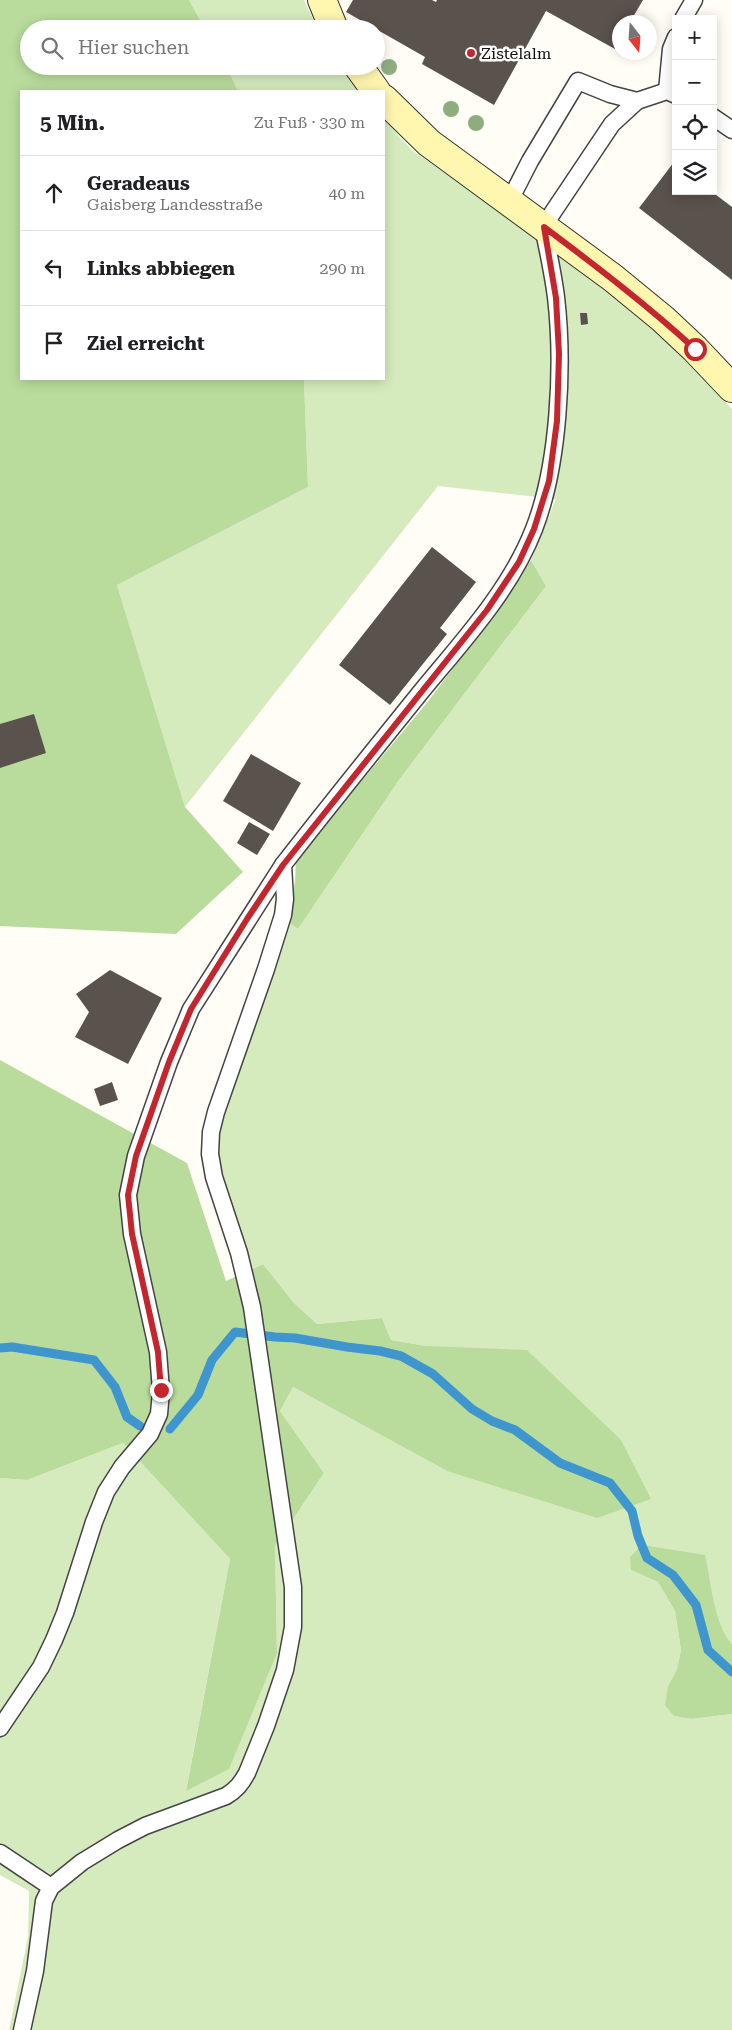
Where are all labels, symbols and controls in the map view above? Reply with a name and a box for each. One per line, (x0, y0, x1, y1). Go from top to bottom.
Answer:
north arrow (612, 15, 657, 60)
map controls (672, 15, 717, 195)
button: + (672, 15, 717, 60)
search box (20, 20, 385, 75)
icon: search (38, 34, 66, 62)
text: Hier suchen (78, 36, 189, 59)
place label: Zistelalm (481, 44, 552, 63)
marker: Zistelalm (465, 47, 477, 59)
button: − (672, 60, 717, 105)
button: locate (672, 105, 717, 150)
text: 5 Min. (40, 111, 105, 135)
text: Zu Fuß · 330 m (254, 113, 365, 132)
button: layers (672, 150, 717, 195)
text: Geradeaus (87, 172, 190, 195)
icon: ahead (40, 179, 68, 207)
text: 40 m (328, 184, 365, 203)
text: Gaisberg Landesstraße (87, 195, 263, 214)
icon: left (40, 254, 68, 282)
text: Links abbiegen (87, 257, 235, 280)
text: 290 m (319, 259, 365, 278)
icon: arrive (40, 329, 68, 357)
text: Ziel erreicht (87, 332, 205, 355)
route start (684, 338, 707, 361)
route end (150, 1379, 173, 1402)

